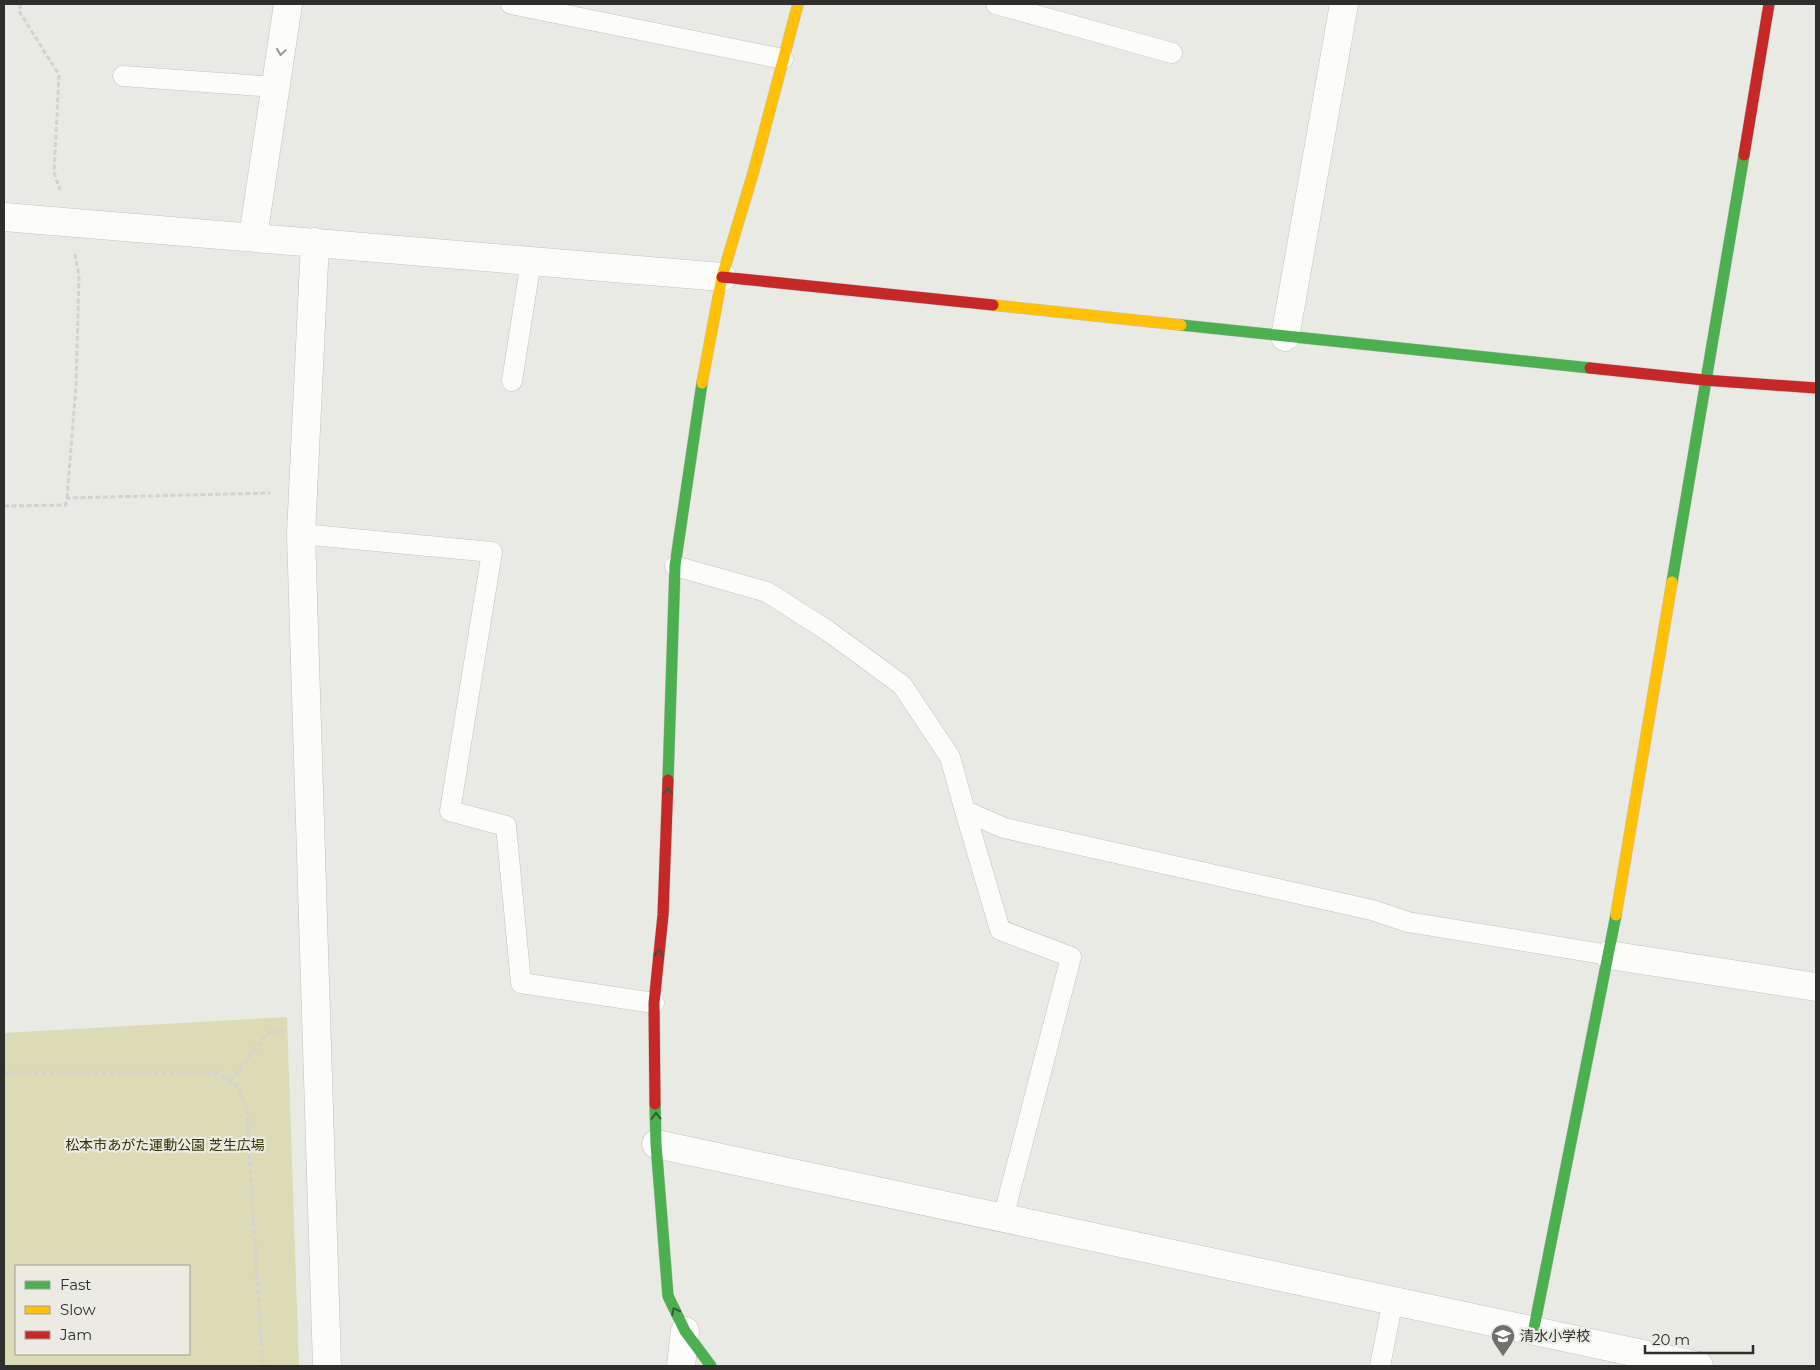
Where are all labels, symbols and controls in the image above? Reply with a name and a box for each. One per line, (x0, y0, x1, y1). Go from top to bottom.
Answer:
one-way arrow (276, 48, 286, 56)
one-way arrow (662, 787, 673, 795)
one-way arrow (653, 949, 664, 957)
one-way arrow (651, 1111, 661, 1119)
park label: 松本市あがた運動公園 芝生広場 (65, 1136, 265, 1154)
legend (15, 1265, 190, 1355)
text: Fast (60, 1275, 91, 1294)
text: Slow (60, 1300, 96, 1319)
one-way arrow (671, 1307, 681, 1316)
scale bar (1645, 1322, 1752, 1354)
school or university icon: 清水小学校 (1490, 1323, 1516, 1357)
text: Jam (59, 1325, 92, 1344)
place label: 清水小学校 (1520, 1327, 1590, 1345)
text: 20 m (1652, 1330, 1690, 1349)

